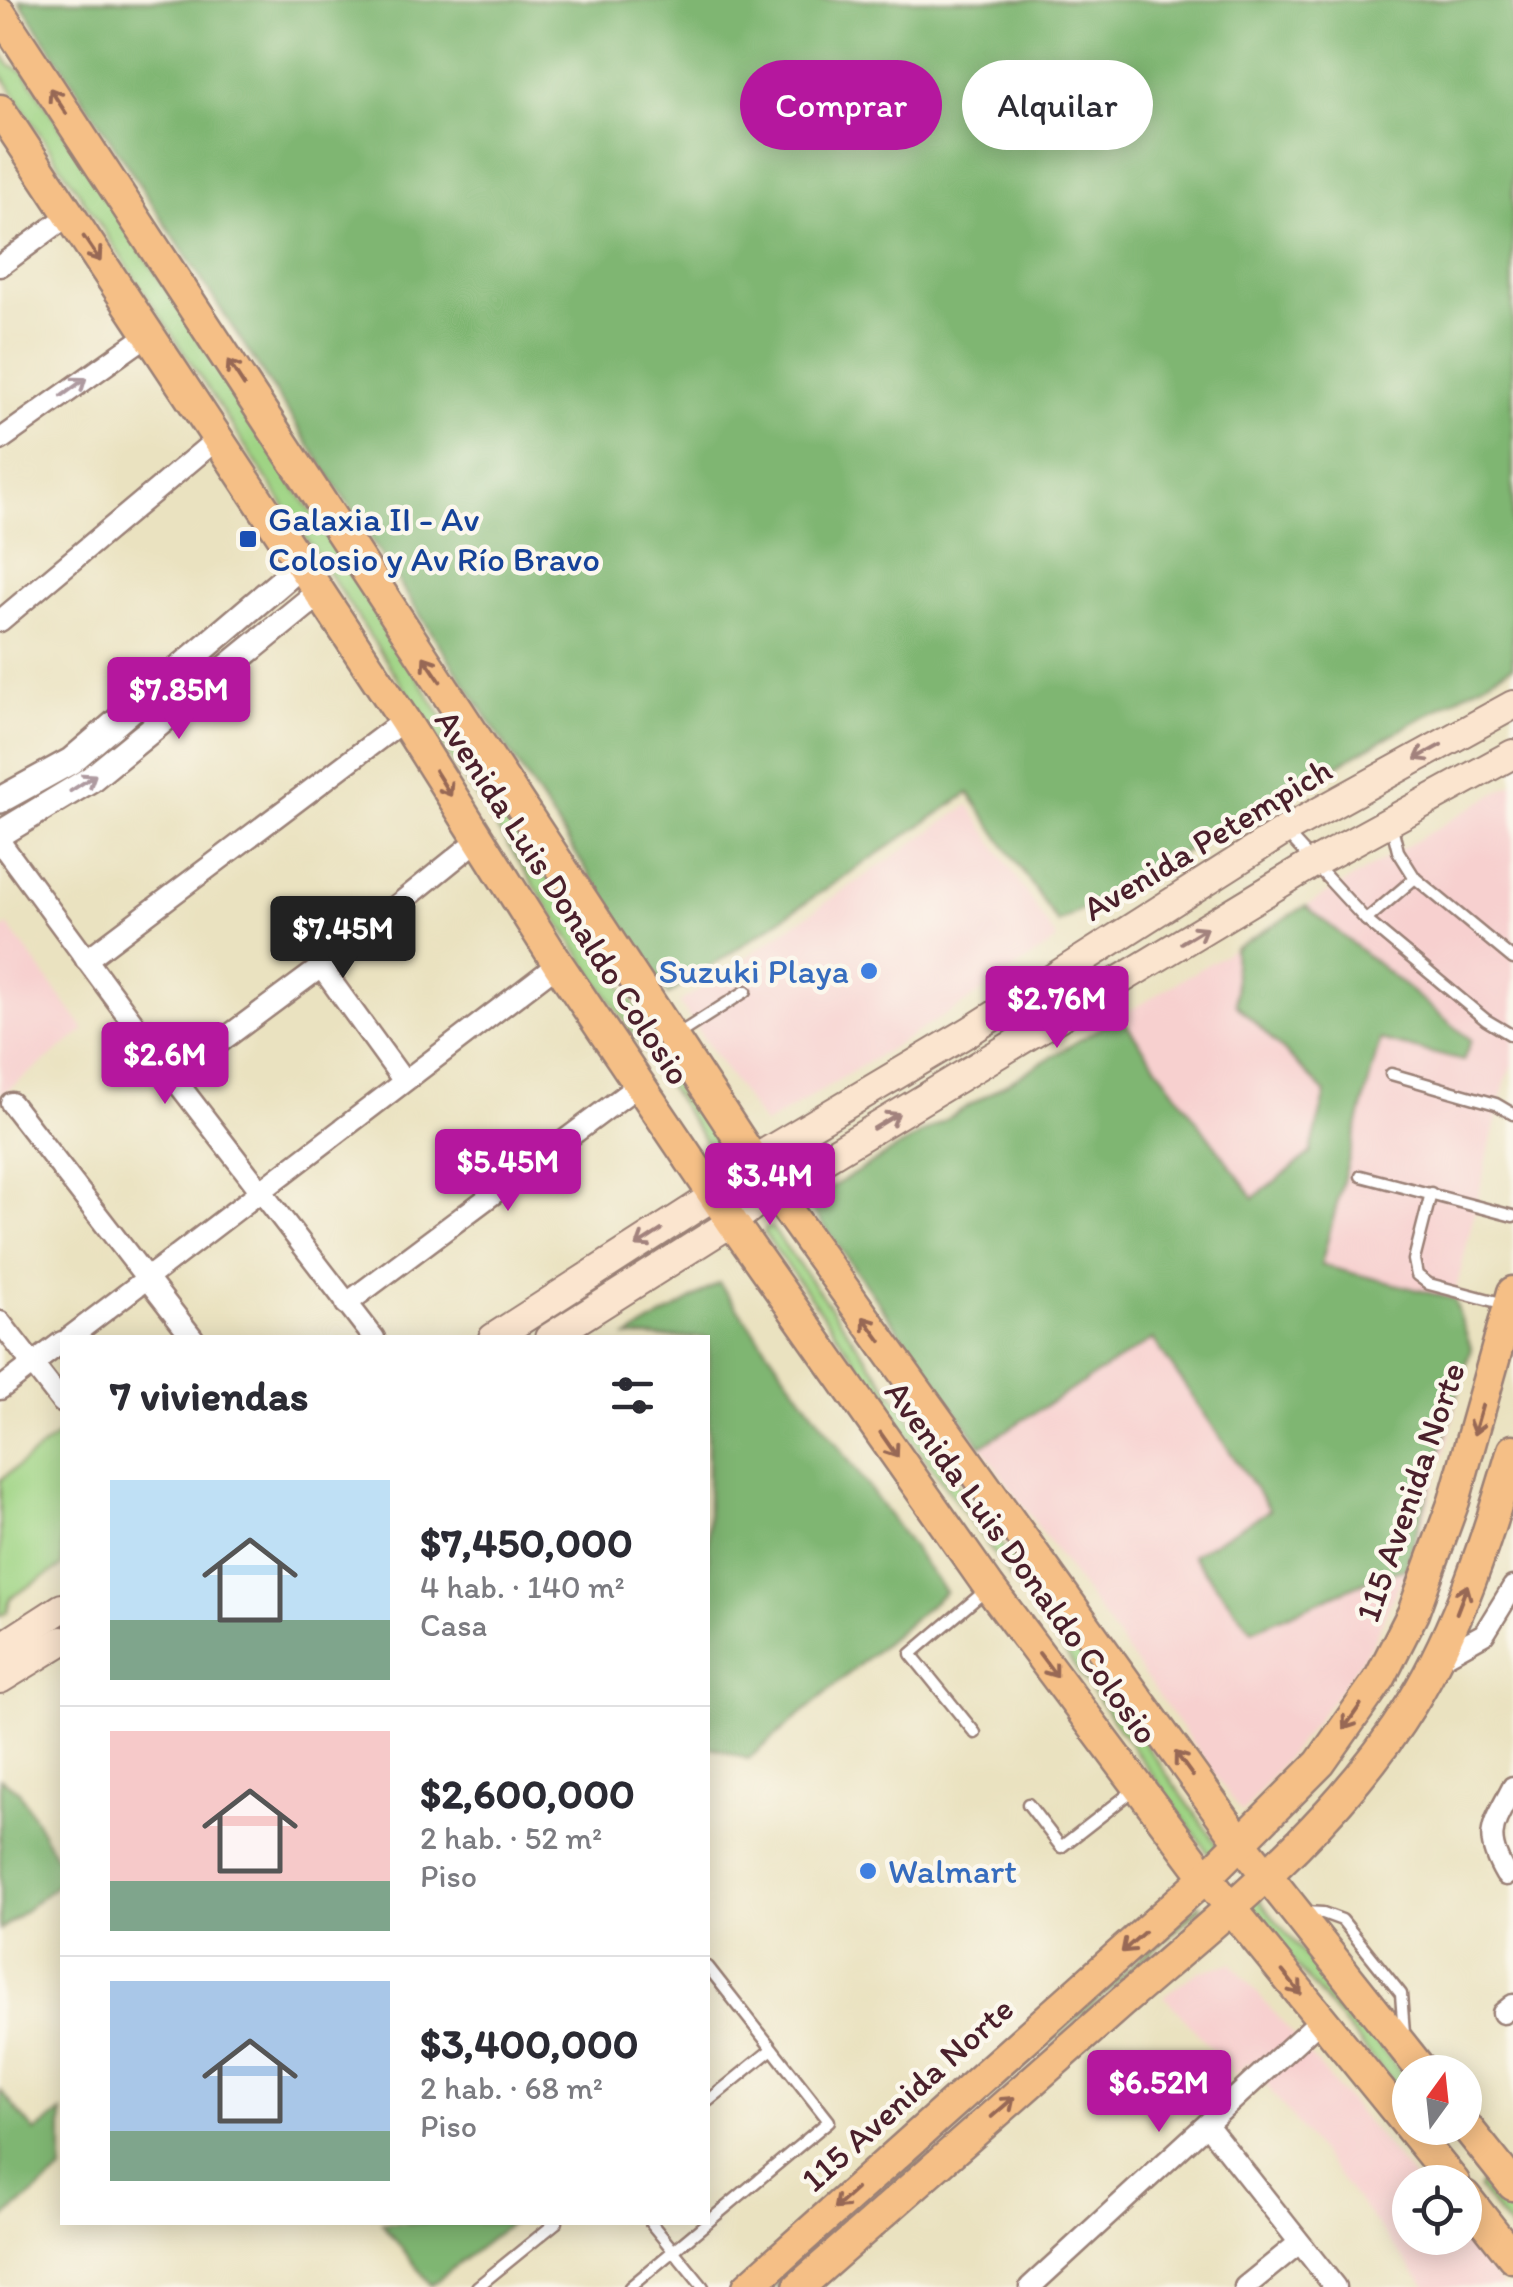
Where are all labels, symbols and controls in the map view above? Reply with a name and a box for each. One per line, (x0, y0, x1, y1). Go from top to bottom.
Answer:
chip: Comprar (740, 60, 942, 150)
chip: Alquilar (962, 60, 1153, 150)
one-way arrow (48, 88, 69, 116)
one-way arrow (81, 235, 102, 263)
one-way arrow (226, 360, 247, 388)
one-way arrow (60, 377, 87, 398)
place label: Galaxia II - Av Colosio y Av Río Bravo (268, 498, 600, 580)
marker: Galaxia II - Av Colosio y Av Río Bravo (237, 528, 259, 550)
one-way arrow (421, 655, 442, 683)
pin: $7.85M (98, 657, 260, 742)
text: $7.85M (129, 670, 229, 708)
street label: Avenida Luis Donaldo Colosio (426, 702, 700, 1092)
one-way arrow (1413, 743, 1443, 762)
street label: Avenida Petempich (1075, 748, 1339, 930)
one-way arrow (433, 768, 453, 797)
one-way arrow (68, 772, 96, 793)
pin: $7.45M (262, 896, 424, 981)
text: $7.45M (292, 909, 394, 947)
one-way arrow (1179, 925, 1208, 945)
place label: Suzuki Playa (659, 950, 849, 992)
marker: Suzuki Playa (858, 960, 880, 982)
pin: $2.76M (976, 966, 1138, 1051)
text: $2.76M (1008, 979, 1106, 1017)
pin: $2.6M (95, 1022, 235, 1107)
text: $2.6M (123, 1035, 207, 1073)
one-way arrow (871, 1111, 900, 1131)
pin: $5.45M (427, 1129, 589, 1214)
text: $5.45M (457, 1142, 559, 1180)
pin: $3.4M (700, 1143, 840, 1228)
text: $3.4M (727, 1156, 813, 1194)
one-way arrow (635, 1227, 663, 1248)
one-way arrow (862, 1316, 883, 1343)
street label: 115 Avenida Norte (1346, 1357, 1474, 1627)
icon: filters (605, 1368, 660, 1423)
text: 7 viviendas (110, 1370, 309, 1421)
street label: Avenida Luis Donaldo Colosio (876, 1372, 1168, 1752)
one-way arrow (1468, 1404, 1486, 1435)
one-way arrow (878, 1430, 899, 1458)
text: $7,450,000 (420, 1517, 633, 1568)
icon: home (190, 1520, 310, 1640)
text: 4 hab. · 140 m² (420, 1568, 625, 1606)
one-way arrow (1454, 1584, 1472, 1615)
text: Casa (420, 1606, 487, 1644)
one-way arrow (1037, 1651, 1058, 1678)
one-way arrow (1342, 1703, 1363, 1731)
one-way arrow (1174, 1751, 1195, 1778)
text: $2,600,000 (420, 1768, 635, 1819)
icon: home (190, 1771, 310, 1891)
text: 2 hab. · 52 m² (420, 1819, 602, 1857)
place label: Walmart (888, 1850, 1017, 1892)
text: Piso (420, 1857, 477, 1895)
marker: Walmart (857, 1860, 879, 1882)
one-way arrow (1121, 1931, 1146, 1954)
one-way arrow (1281, 1970, 1303, 1996)
street label: 115 Avenida Norte (792, 1988, 1022, 2200)
text: $3,400,000 (420, 2018, 639, 2069)
icon: home (190, 2021, 310, 2141)
pin: $6.52M (1078, 2050, 1240, 2135)
north arrow (1392, 2055, 1482, 2145)
map controls (1392, 2055, 1482, 2255)
text: $6.52M (1109, 2063, 1209, 2101)
text: 2 hab. · 68 m² (420, 2069, 603, 2107)
one-way arrow (990, 2095, 1015, 2118)
text: Piso (420, 2107, 477, 2145)
button: locate (1392, 2165, 1482, 2255)
one-way arrow (833, 2187, 858, 2210)

